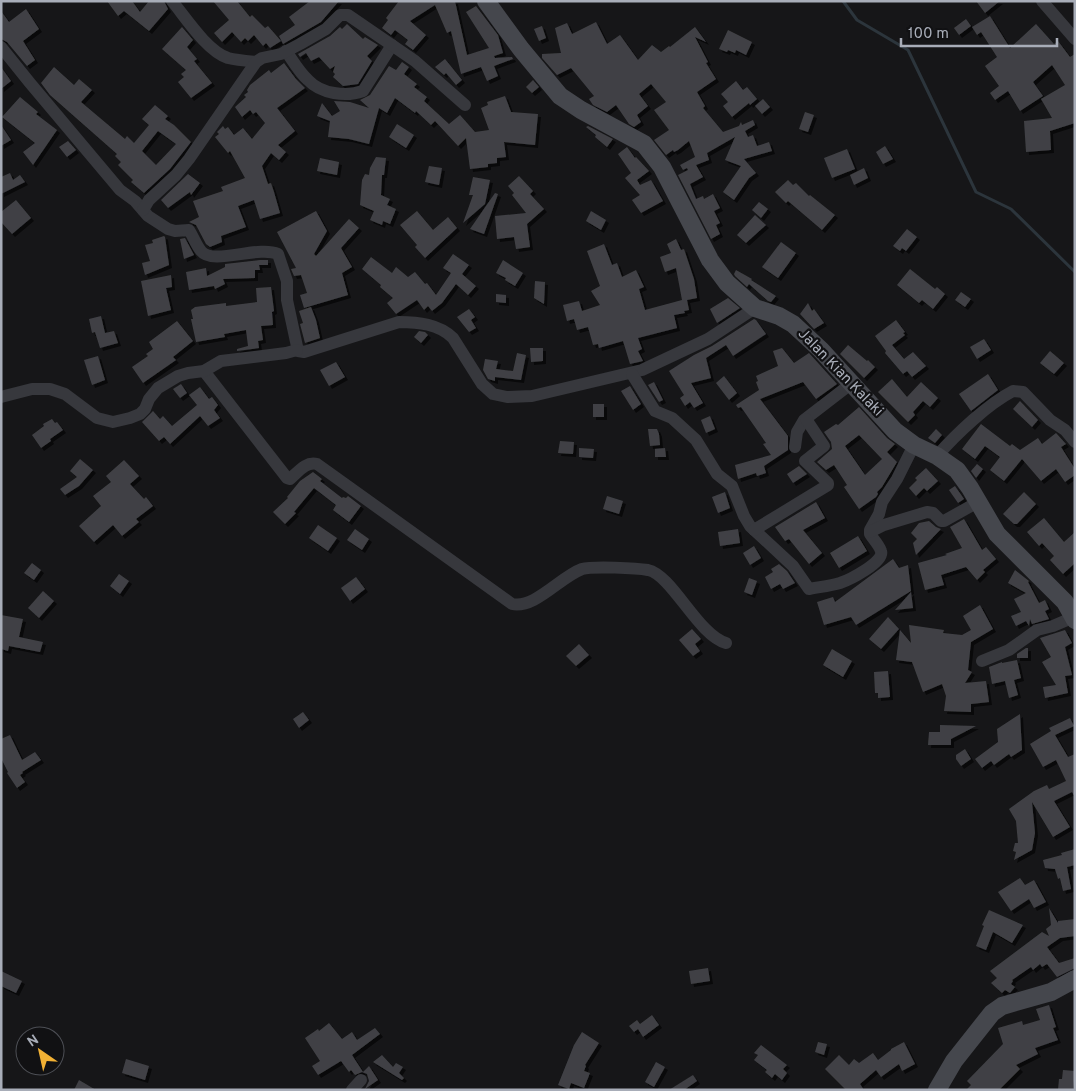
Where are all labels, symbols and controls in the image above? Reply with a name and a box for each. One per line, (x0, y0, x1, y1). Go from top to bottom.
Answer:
scale bar (901, 15, 1057, 47)
text: 100 m (908, 25, 949, 44)
street label: Jalan Kian Kalaki (793, 325, 887, 421)
north arrow (15, 1026, 65, 1076)
text: N (25, 1032, 42, 1051)

